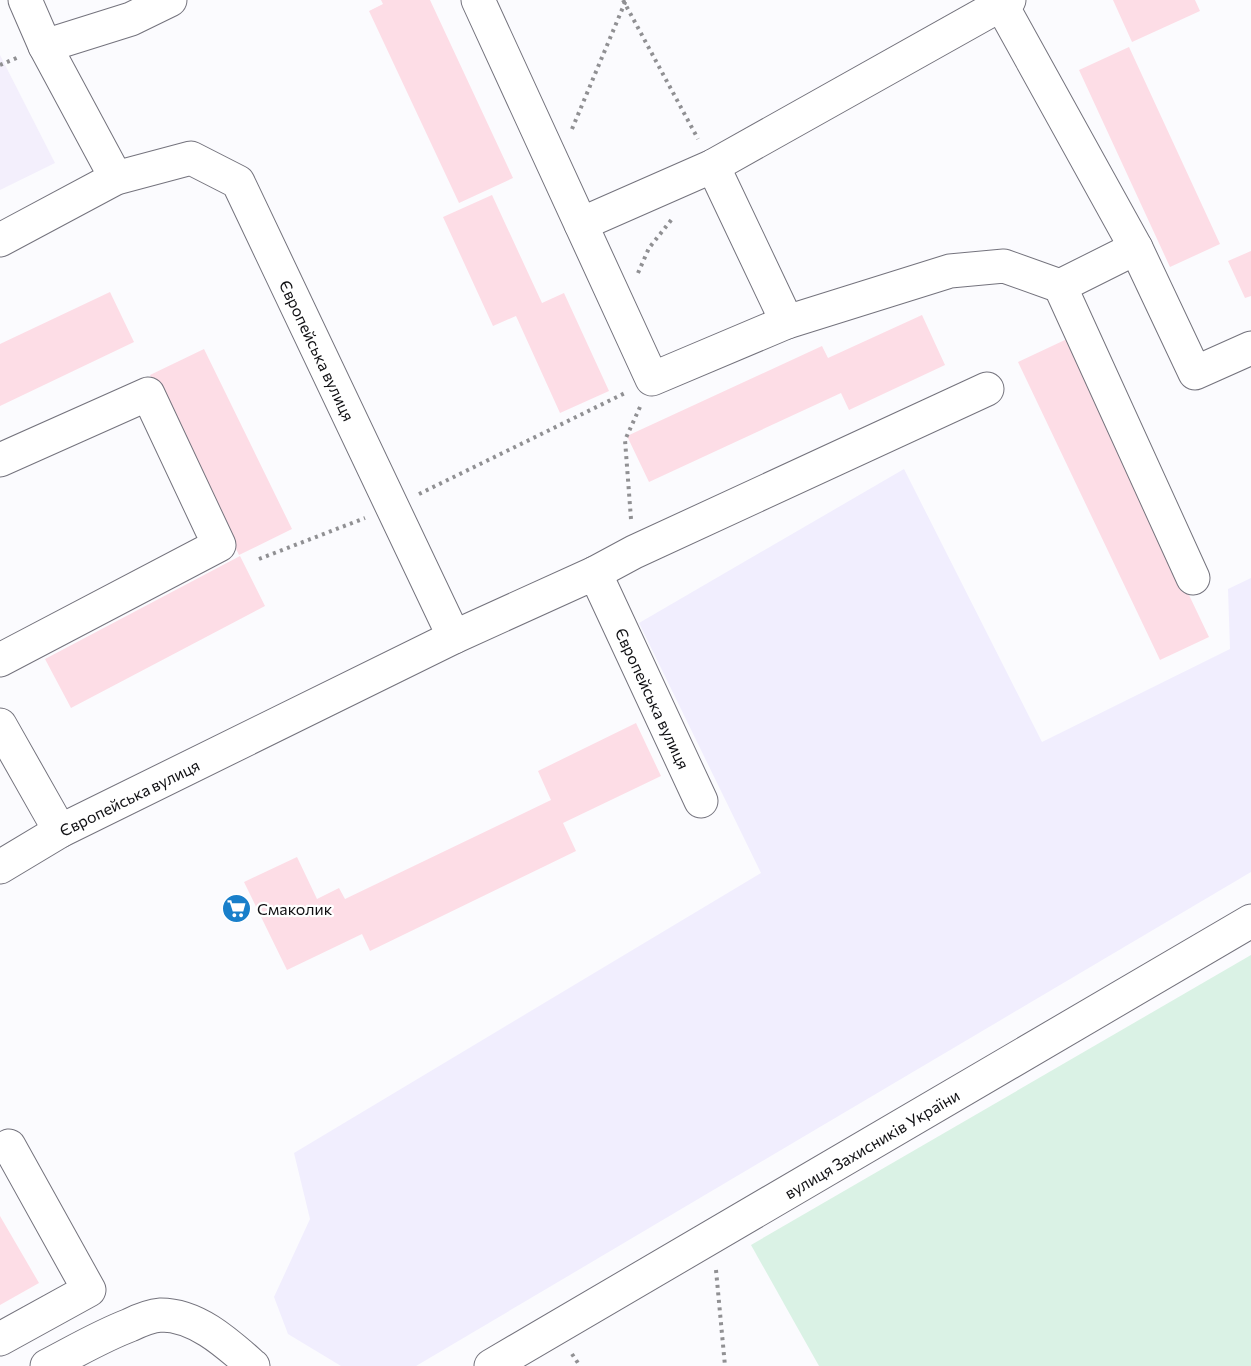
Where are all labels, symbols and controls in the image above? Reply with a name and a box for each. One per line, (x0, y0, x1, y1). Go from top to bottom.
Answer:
street label: Європейська вулиця (276, 277, 359, 424)
street label: Європейська вулиця (612, 624, 694, 772)
street label: Європейська вулиця (56, 755, 202, 839)
supermarket icon: Смаколик (220, 892, 252, 924)
place label: Смаколик (257, 899, 333, 918)
street label: вулиця Захисників України (781, 1085, 962, 1202)

